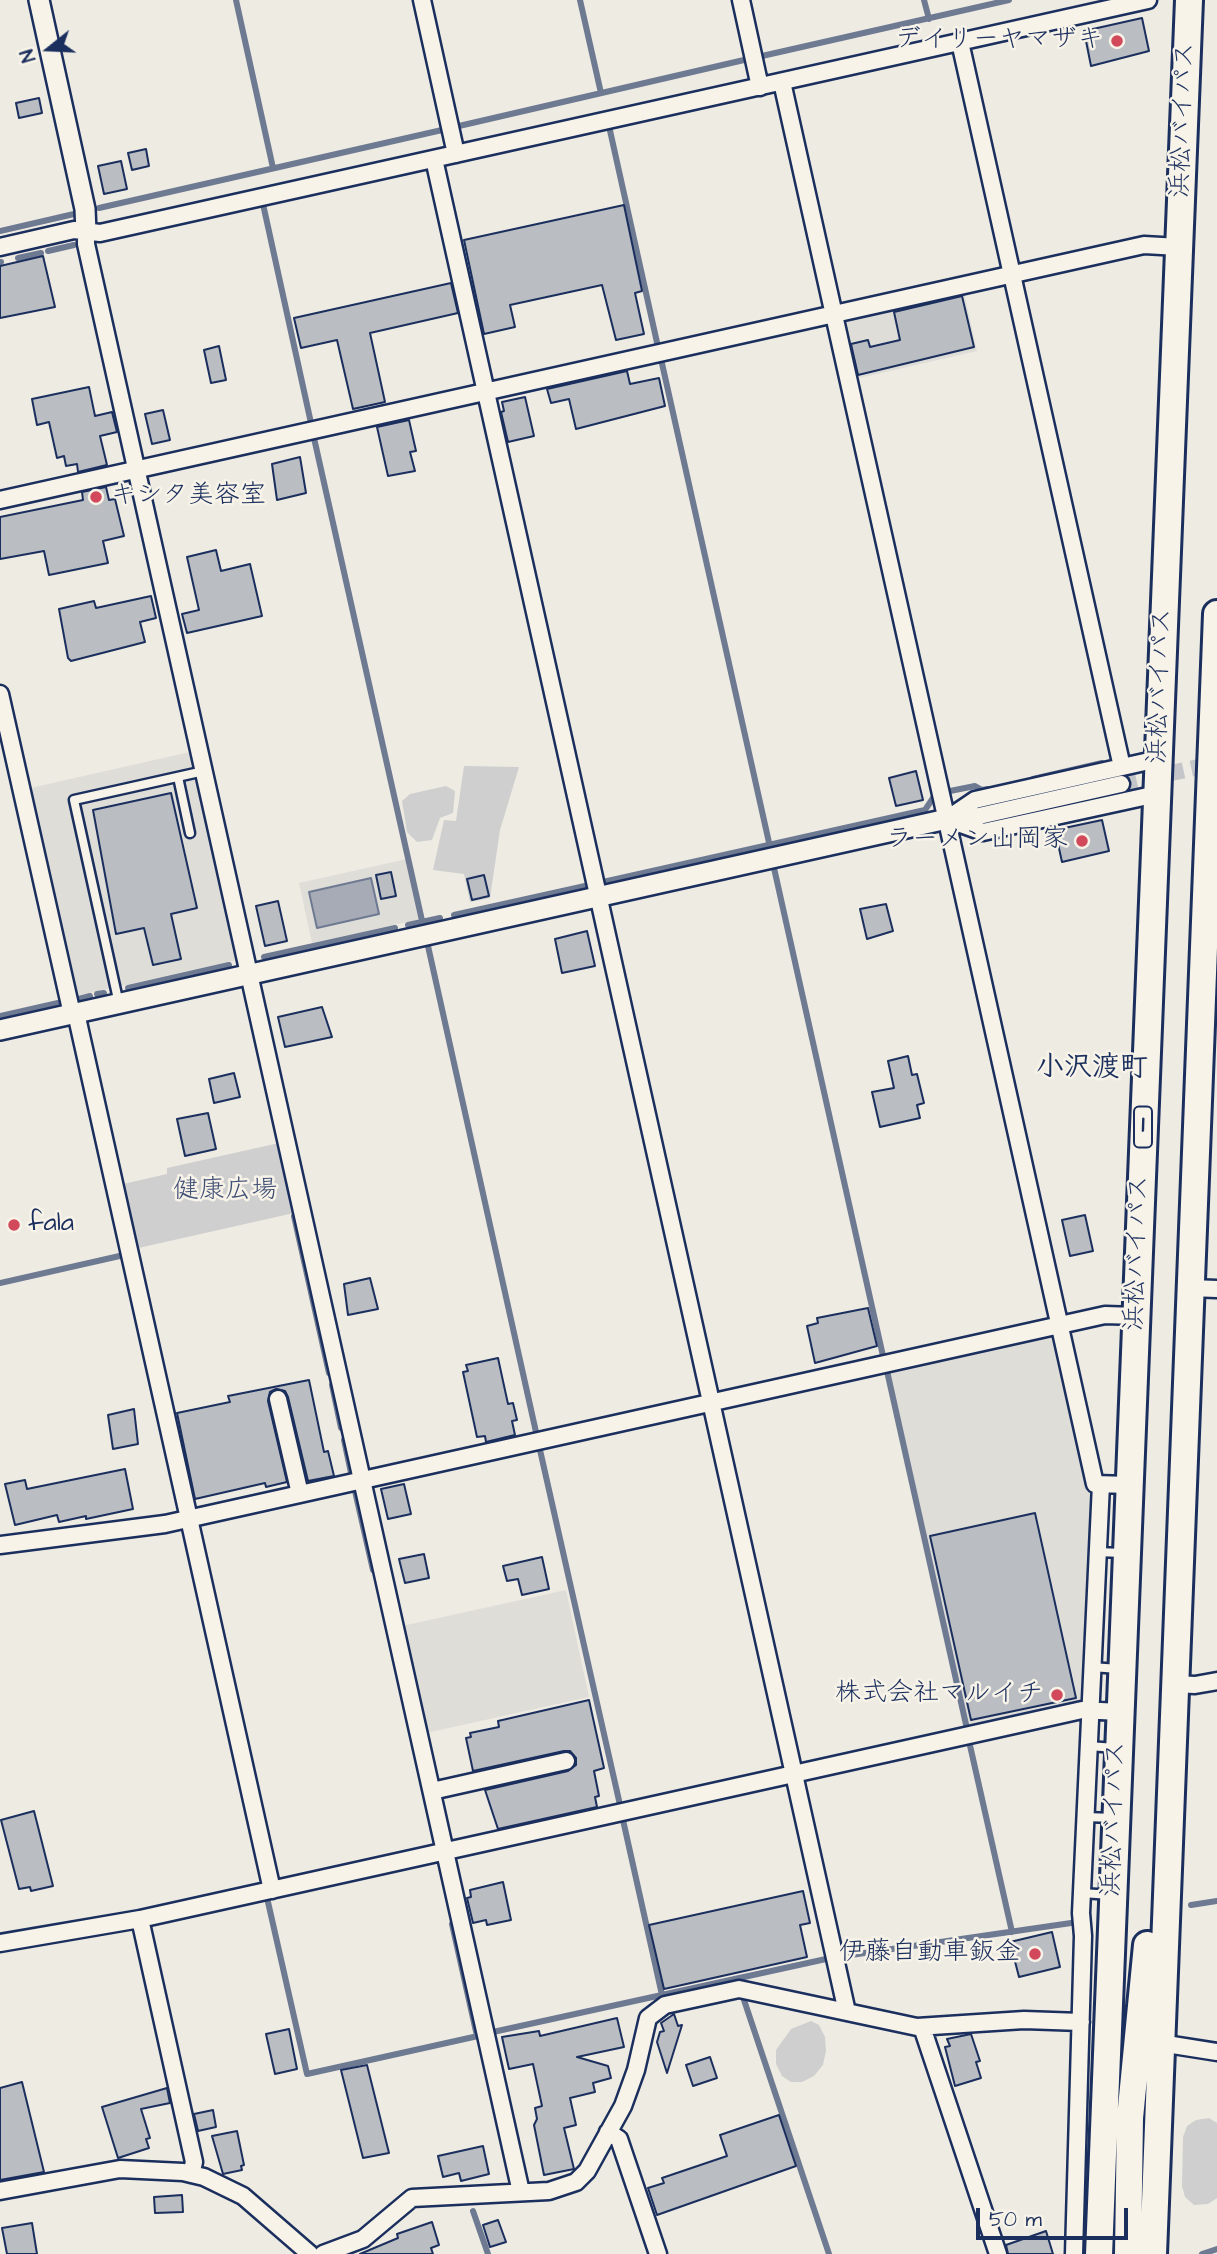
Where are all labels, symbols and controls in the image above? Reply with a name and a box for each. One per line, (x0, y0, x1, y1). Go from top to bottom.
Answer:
north arrow (14, 14, 84, 84)
place label: デイリーヤマザキ (895, 25, 1103, 57)
marker: デイリーヤマザキ (1109, 33, 1125, 49)
street label: 浜松バイパス (1166, 42, 1202, 198)
text: N (14, 46, 43, 65)
place label: キシタ美容室 (110, 481, 266, 513)
marker: キシタ美容室 (88, 489, 104, 505)
street label: 浜松バイパス (1143, 608, 1179, 764)
place label: ラーメン山岡家 (886, 825, 1068, 857)
marker: ラーメン山岡家 (1074, 833, 1090, 849)
district label: 小沢渡町 (1036, 1052, 1148, 1086)
road number: 1 (1134, 1106, 1152, 1148)
street label: 浜松バイパス (1120, 1175, 1156, 1331)
park label: 健康広場 (173, 1176, 277, 1208)
place label: fala (28, 1209, 74, 1241)
marker: fala (6, 1217, 22, 1233)
place label: 株式会社マルイチ (835, 1679, 1043, 1711)
marker: 株式会社マルイチ (1049, 1687, 1065, 1703)
street label: 浜松バイパス (1097, 1741, 1133, 1897)
place label: 伊藤自動車鈑金 (839, 1938, 1021, 1970)
marker: 伊藤自動車鈑金 (1027, 1946, 1043, 1962)
scale bar (979, 2194, 1131, 2238)
text: 50 m (989, 2205, 1042, 2234)

